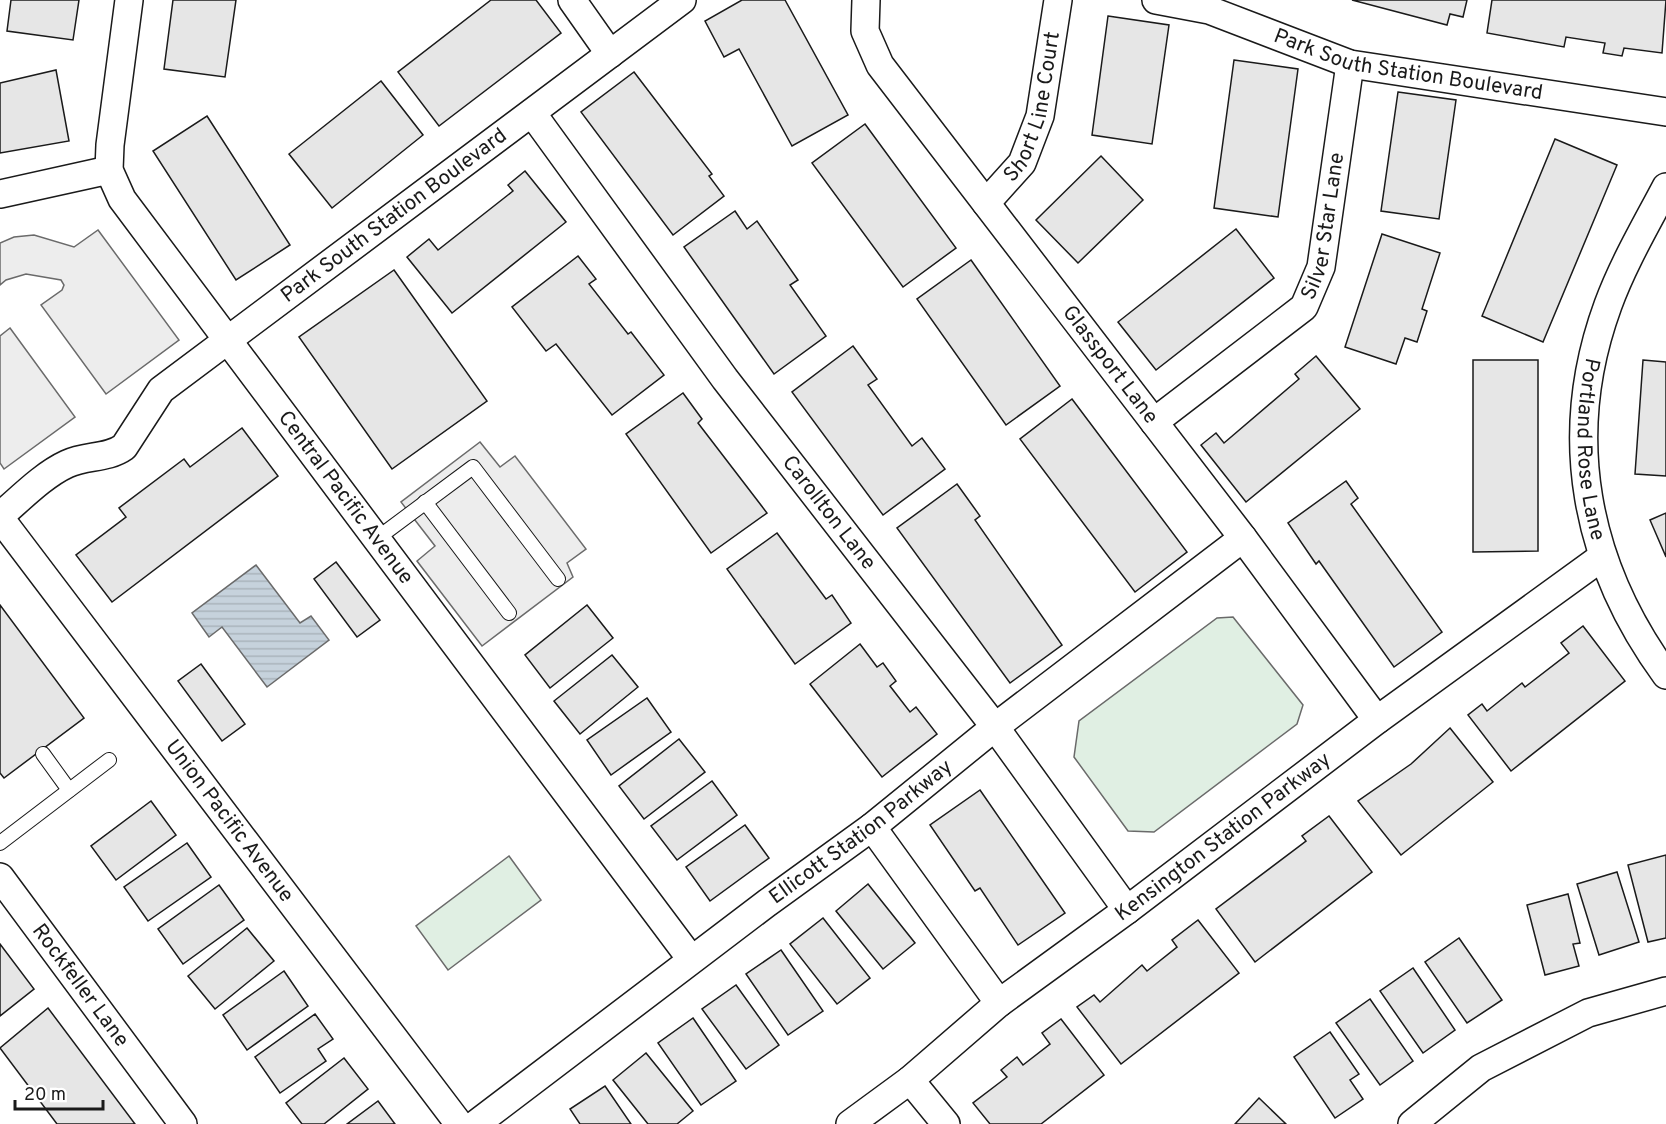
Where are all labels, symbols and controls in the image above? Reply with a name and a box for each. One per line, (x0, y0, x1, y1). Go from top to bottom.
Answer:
street label: Park South Station Boulevard (1270, 23, 1545, 107)
street label: Short Line Court (998, 30, 1066, 188)
street label: Park South Station Boulevard (276, 122, 512, 309)
street label: Silver Star Lane (1295, 151, 1351, 304)
street label: Glassport Lane (1056, 300, 1164, 429)
street label: Portland Rose Lane (1570, 355, 1611, 544)
street label: Central Pacific Avenue (272, 405, 419, 590)
street label: Carollton Lane (776, 450, 882, 576)
street label: Union Pacific Avenue (159, 734, 300, 908)
street label: Kensington Station Parkway (1110, 746, 1336, 928)
street label: Ellicott Station Parkway (764, 754, 958, 911)
street label: Rockfeller Lane (26, 918, 135, 1053)
scale bar (15, 1073, 104, 1111)
text: 20 m (24, 1084, 66, 1107)

